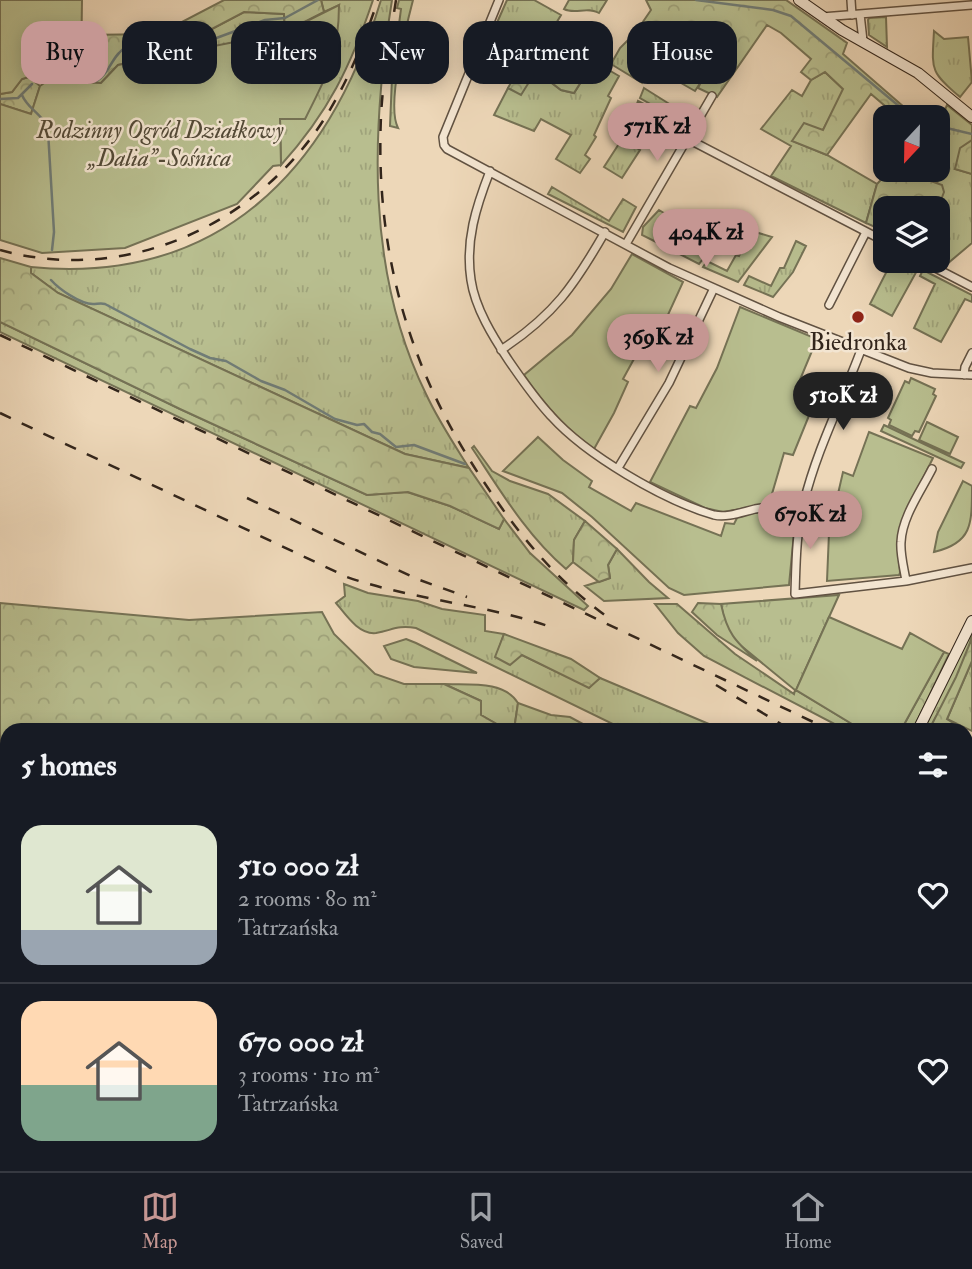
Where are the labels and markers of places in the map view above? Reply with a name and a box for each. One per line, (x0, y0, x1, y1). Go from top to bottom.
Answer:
pin: 571K zł (592, 104, 722, 163)
pin: 404K zł (641, 210, 771, 269)
marker: Biedronka (850, 309, 866, 325)
pin: 369K zł (593, 314, 723, 374)
place label: Biedronka (809, 327, 908, 358)
pin: 510K zł (778, 372, 908, 432)
pin: 670K zł (745, 491, 875, 551)

